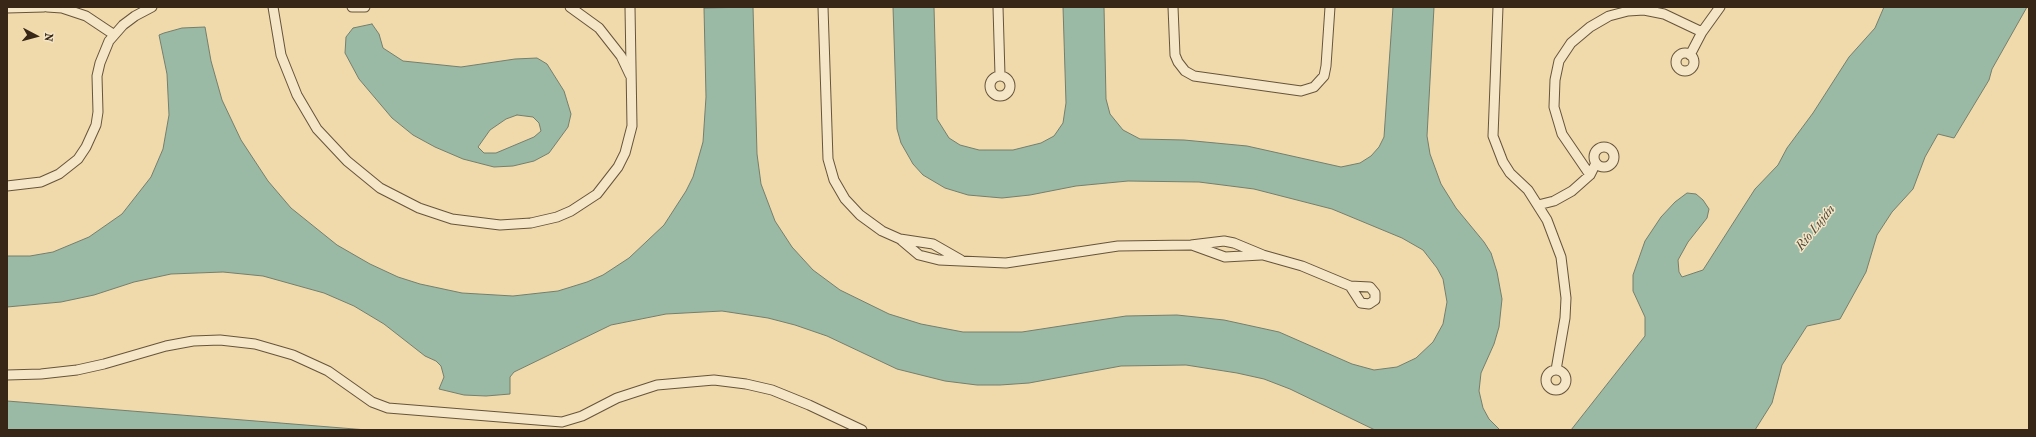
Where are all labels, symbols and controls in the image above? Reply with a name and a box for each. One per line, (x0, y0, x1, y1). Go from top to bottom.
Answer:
north arrow (16, 16, 56, 56)
text: N (42, 32, 55, 42)
water label: Río Luján (1793, 202, 1839, 254)

